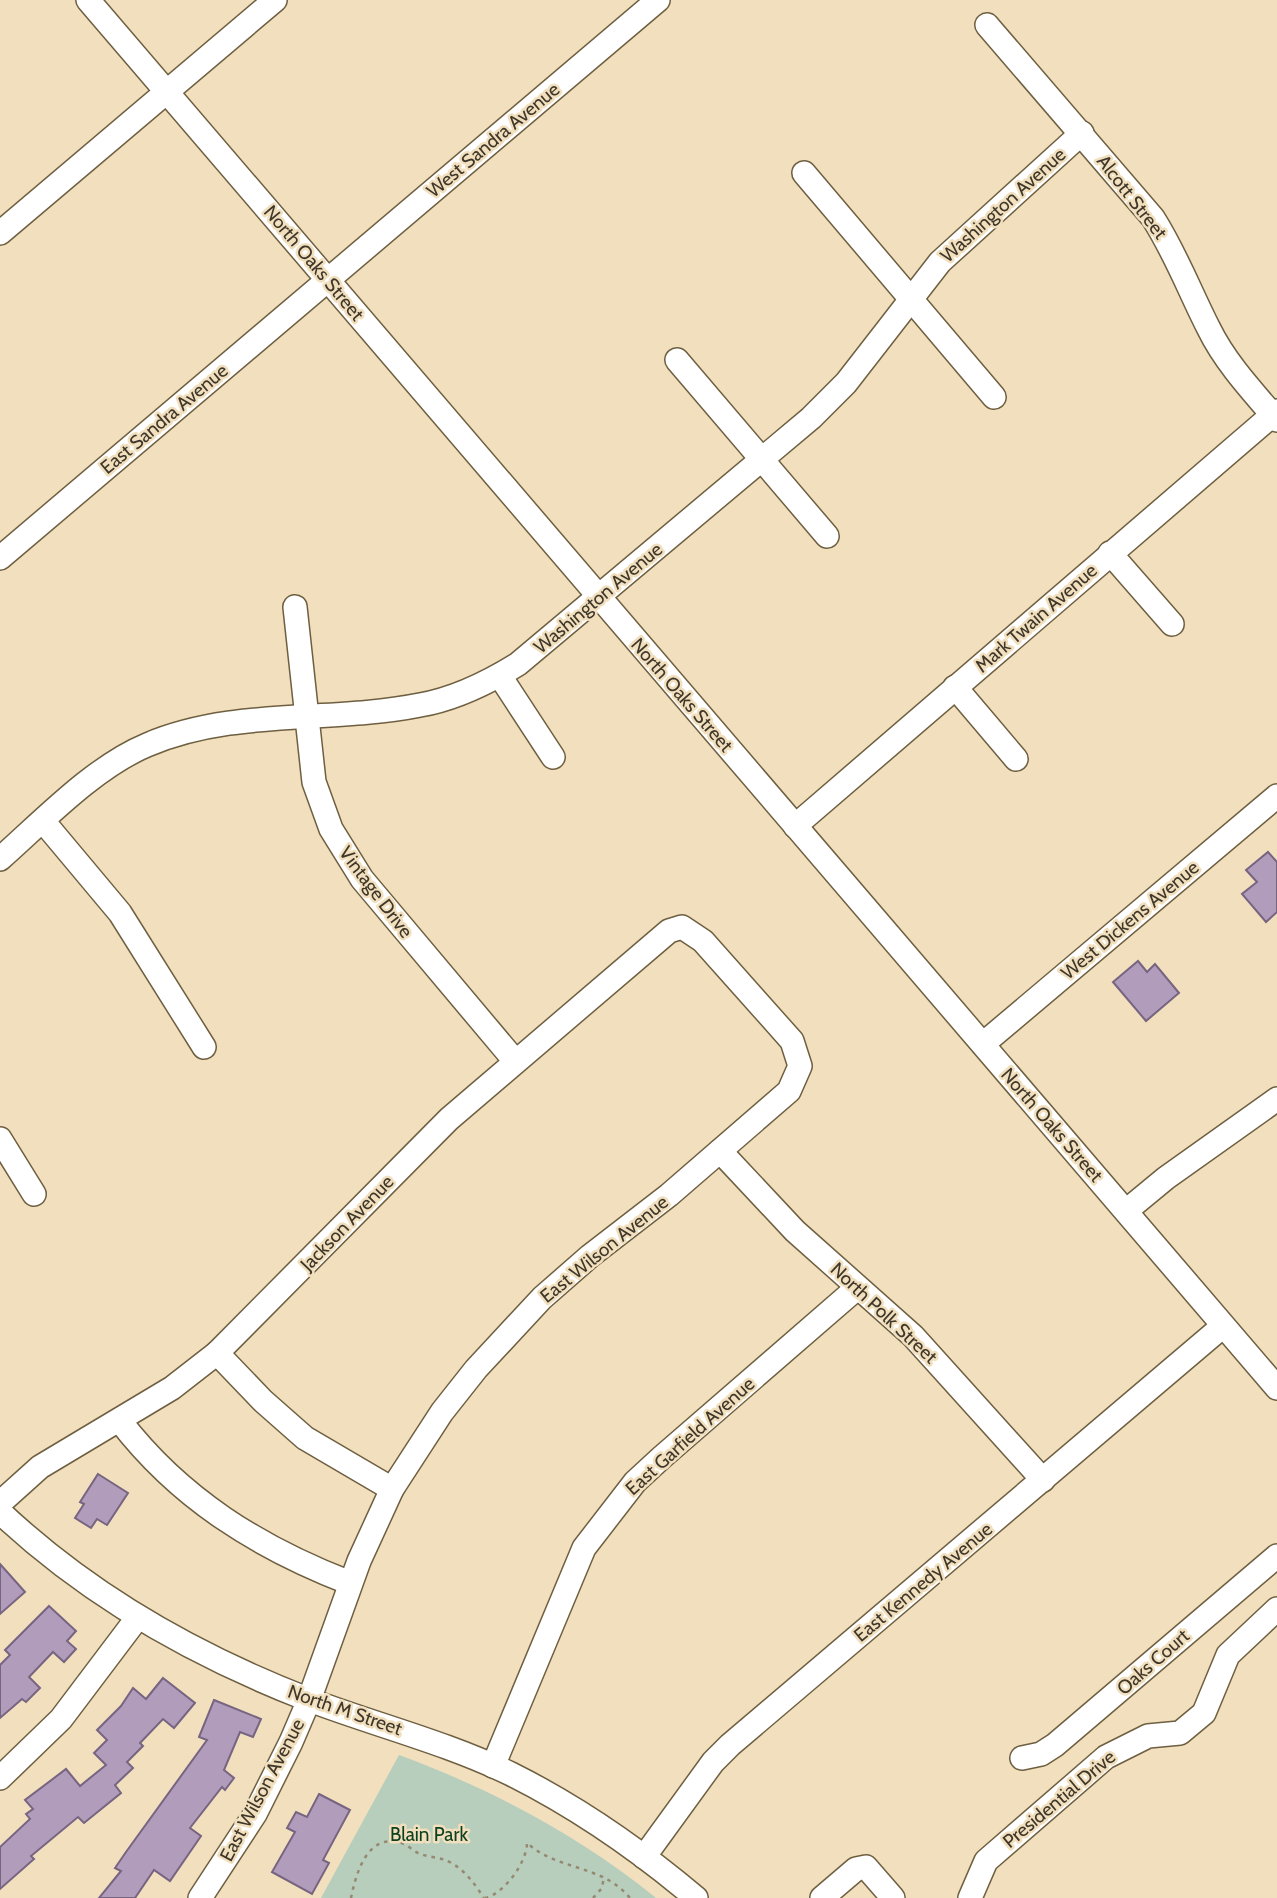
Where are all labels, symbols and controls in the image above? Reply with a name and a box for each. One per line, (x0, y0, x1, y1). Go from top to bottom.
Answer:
street label: West Sandra Avenue (422, 78, 564, 202)
street label: Washington Avenue (936, 143, 1071, 267)
street label: Alcott Street (1092, 150, 1172, 244)
street label: North Oaks Street (259, 201, 369, 326)
street label: East Sandra Avenue (96, 359, 233, 479)
street label: Washington Avenue (529, 537, 667, 658)
street label: Mark Twain Avenue (970, 559, 1102, 677)
street label: North Oaks Street (626, 633, 738, 757)
street label: Vintage Drive (334, 842, 418, 942)
street label: West Dickens Avenue (1056, 856, 1204, 984)
street label: North Oaks Street (996, 1063, 1108, 1187)
street label: Jackson Avenue (295, 1170, 399, 1276)
street label: East Wilson Avenue (535, 1190, 673, 1308)
street label: North Polk Street (826, 1258, 943, 1369)
street label: East Garfield Avenue (621, 1372, 759, 1500)
street label: East Kennedy Avenue (849, 1517, 997, 1647)
street label: Oaks Court (1112, 1624, 1194, 1700)
street label: North M Street (285, 1680, 406, 1740)
street label: East Wilson Avenue (215, 1715, 309, 1865)
street label: Presidential Drive (998, 1745, 1120, 1853)
park label: Blain Park (390, 1823, 468, 1846)

